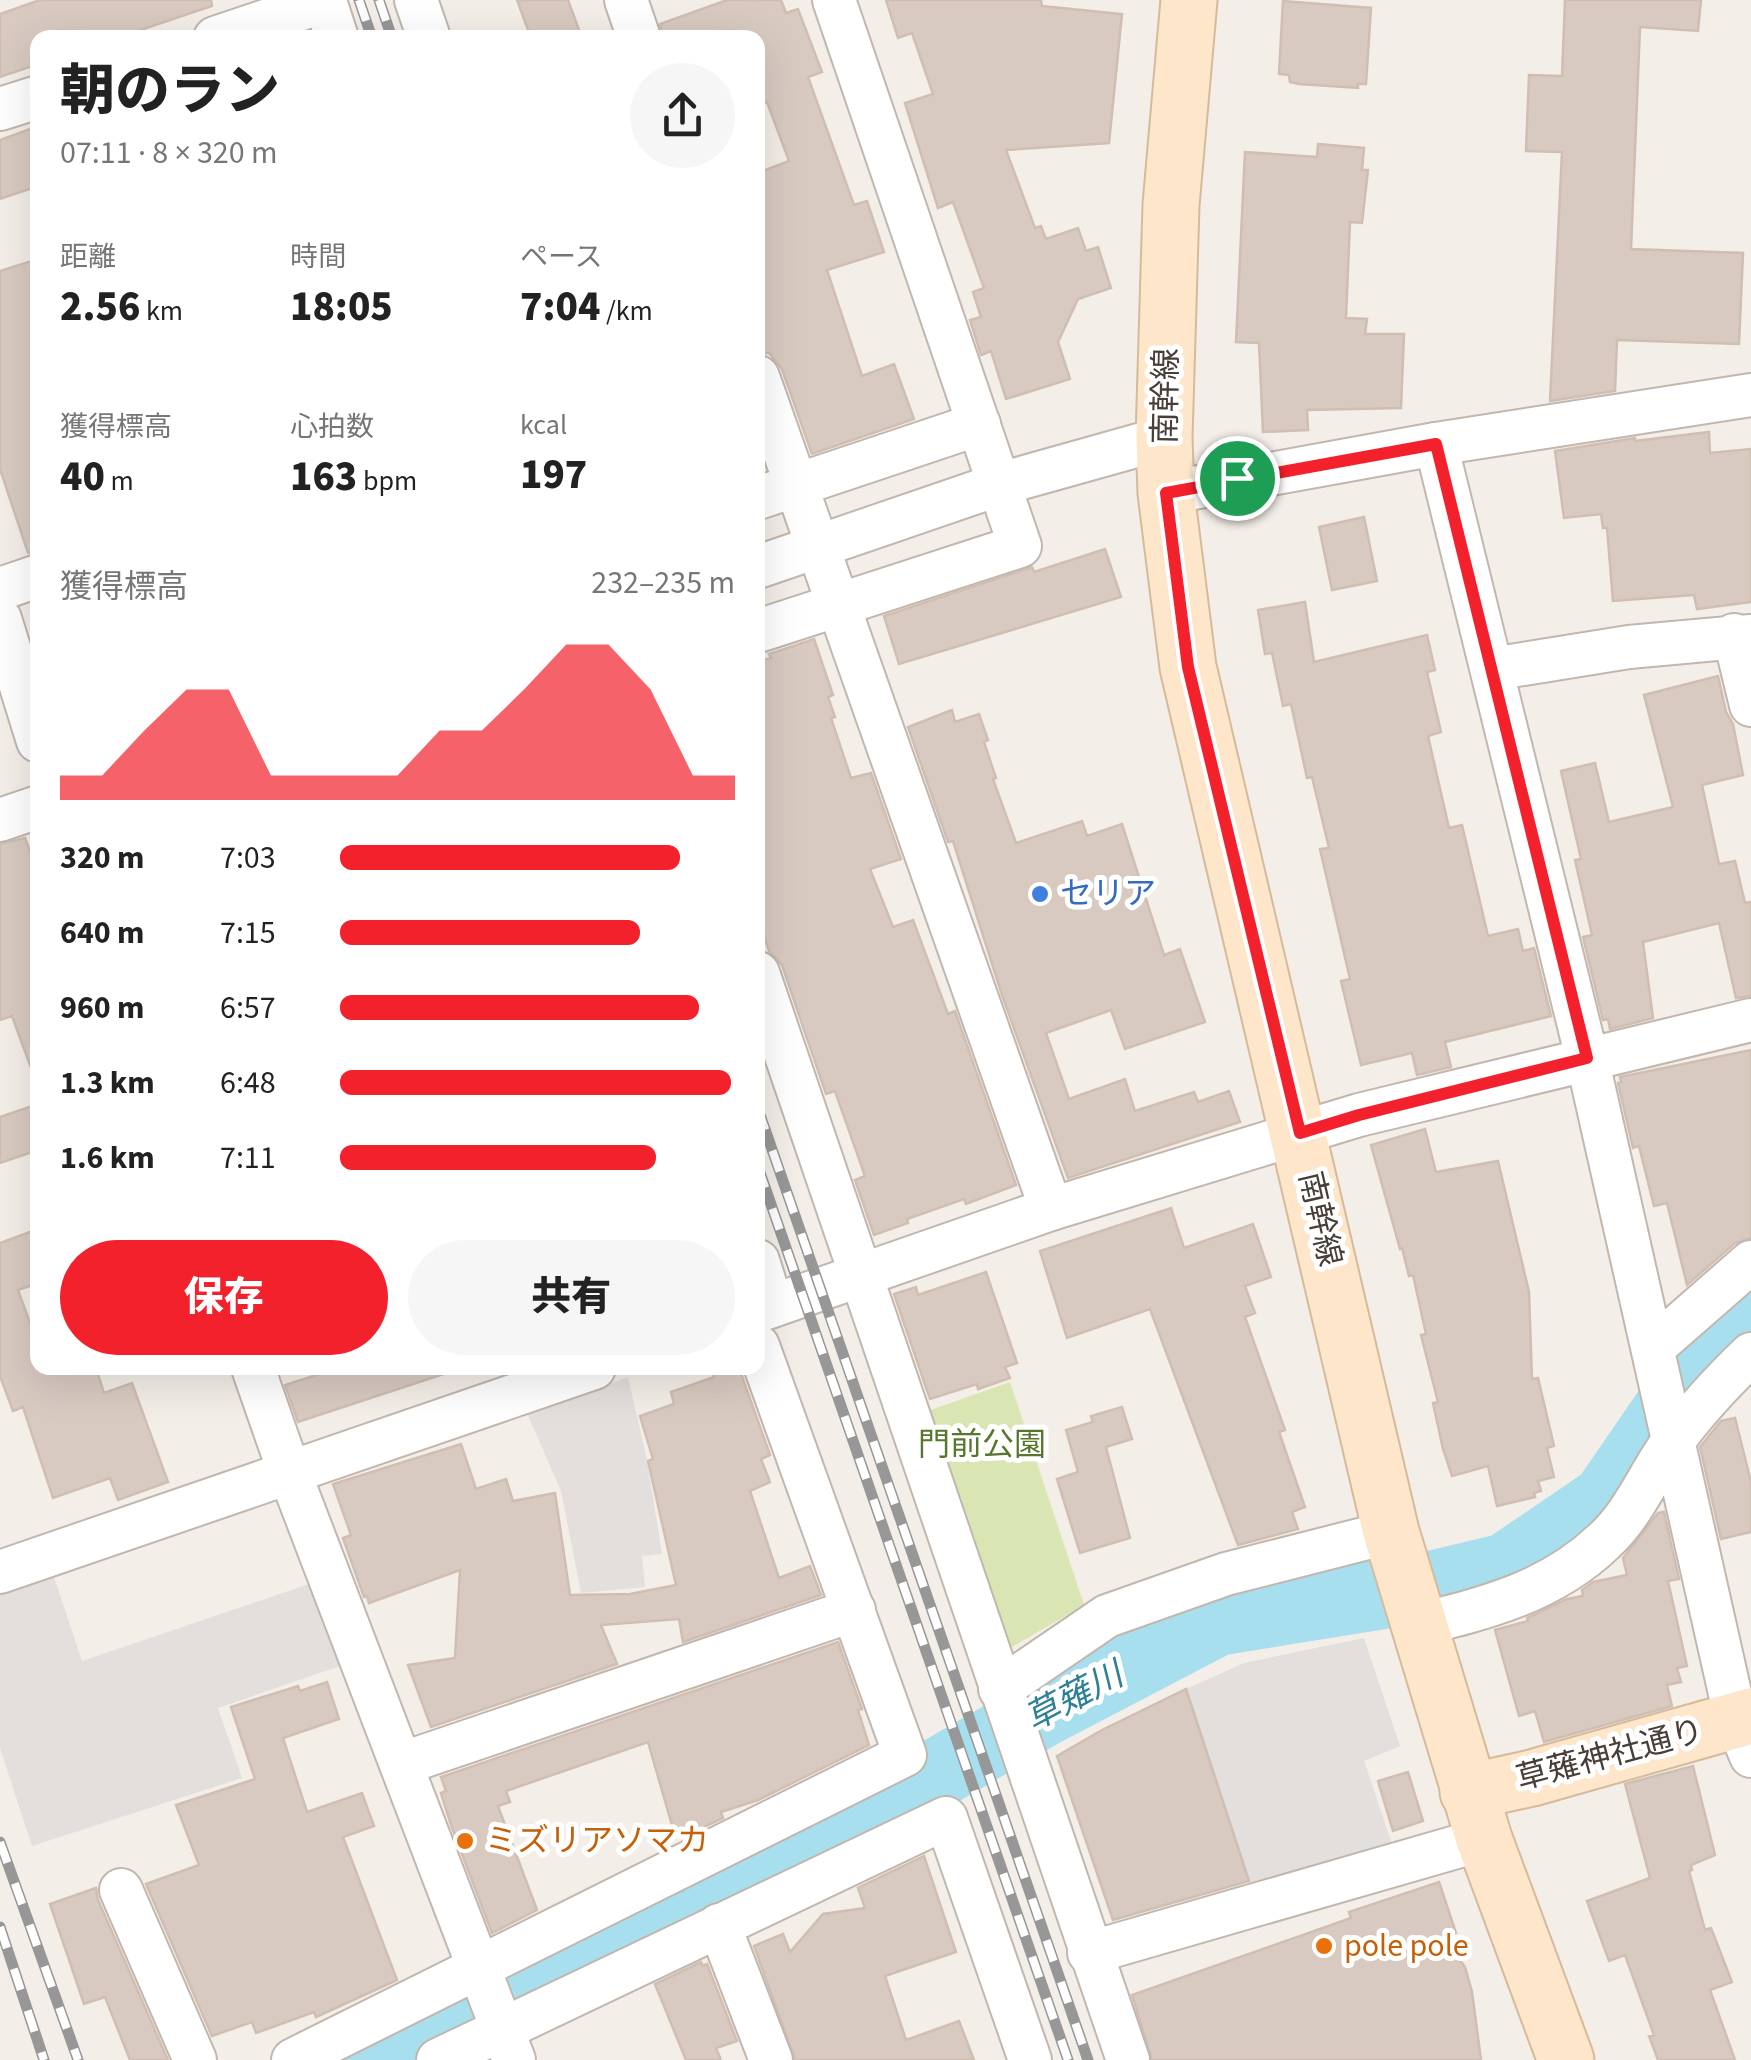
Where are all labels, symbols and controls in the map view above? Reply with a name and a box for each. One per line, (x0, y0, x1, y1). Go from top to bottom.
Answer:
text: 朝のラン (60, 53, 280, 131)
button: share (630, 63, 735, 168)
text: 07:11 · 8 × 320 m (60, 130, 278, 176)
text: 距離 (60, 237, 116, 277)
text: 時間 (290, 237, 346, 277)
text: ペース (520, 237, 603, 277)
text: 2.56 (60, 277, 140, 337)
text: 18:05 (290, 277, 393, 337)
text: 7:04 (520, 277, 600, 337)
text: km (140, 291, 183, 331)
text: /km (600, 291, 653, 331)
street label: 南幹線 (1142, 348, 1190, 444)
text: kcal (520, 405, 567, 445)
text: 獲得標高 (60, 407, 172, 447)
text: 心拍数 (290, 407, 374, 447)
pin (1195, 436, 1280, 521)
text: 197 (520, 445, 587, 505)
text: 40 (60, 447, 105, 507)
text: 163 (290, 447, 357, 507)
icon: arrive (1210, 451, 1265, 506)
text: m (105, 461, 134, 501)
text: bpm (357, 461, 417, 501)
text: 232–235 m (591, 560, 735, 606)
text: 獲得標高 (60, 564, 188, 610)
text: 320 m (60, 835, 145, 881)
text: 7:03 (220, 835, 276, 881)
place label: セリア (1060, 871, 1156, 917)
marker: セリア (1029, 883, 1051, 905)
text: 640 m (60, 910, 145, 956)
text: 7:15 (220, 910, 276, 956)
text: 960 m (60, 985, 145, 1031)
text: 6:57 (220, 985, 276, 1031)
text: 1.3 km (60, 1060, 155, 1106)
text: 6:48 (220, 1060, 276, 1106)
text: 1.6 km (60, 1135, 155, 1181)
text: 7:11 (220, 1135, 276, 1181)
street label: 南幹線 (1287, 1167, 1353, 1271)
button: 保存 (60, 1240, 388, 1355)
button: 共有 (408, 1240, 735, 1355)
park label: 門前公園 (918, 1422, 1046, 1468)
water label: 草薙川 (1016, 1648, 1136, 1744)
street label: 草薙神社通り (1511, 1708, 1709, 1802)
place label: ミズリアソマカ (485, 1818, 709, 1864)
marker: ミズリアソマカ (454, 1830, 476, 1852)
place label: pole pole (1344, 1923, 1469, 1969)
marker: pole pole (1313, 1935, 1335, 1957)

